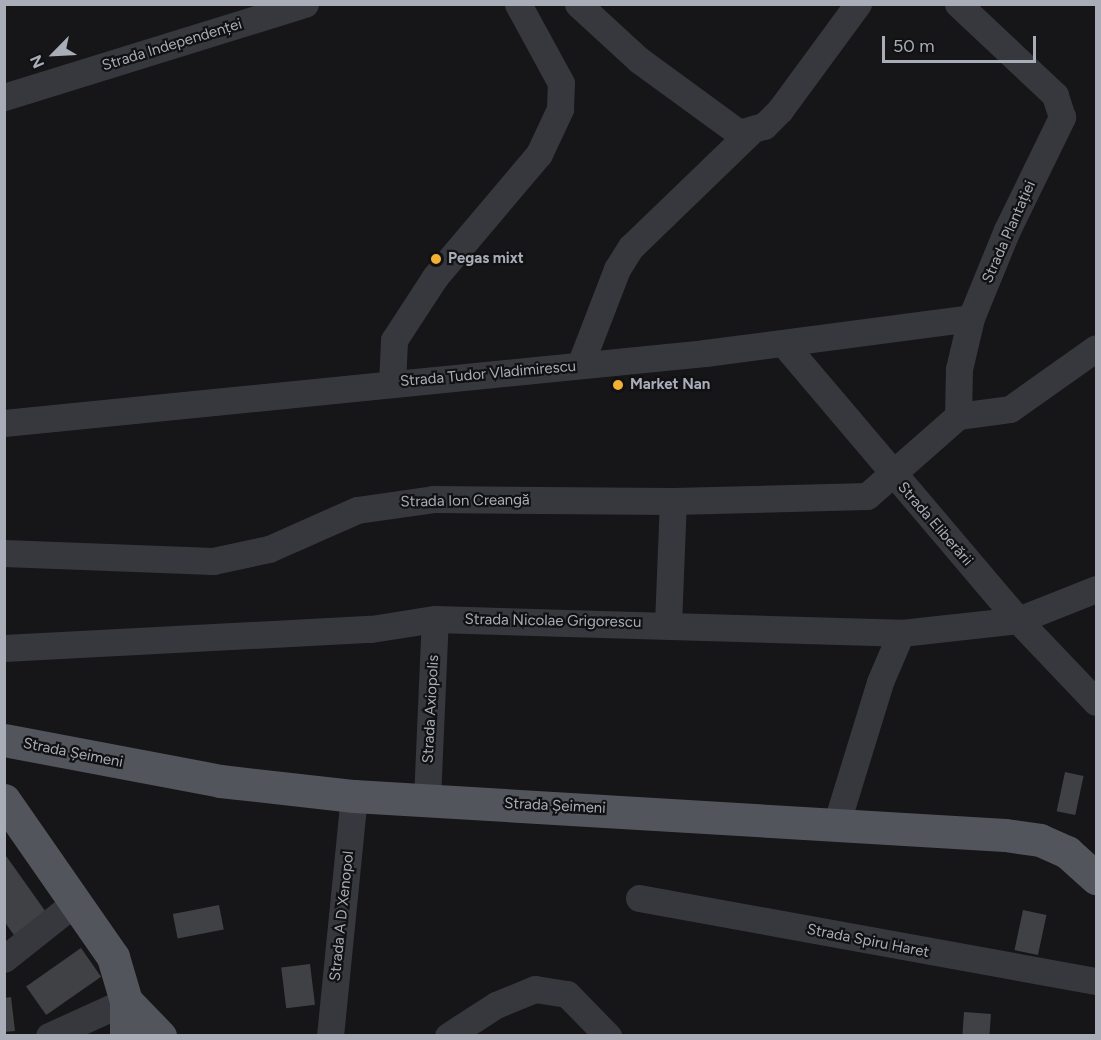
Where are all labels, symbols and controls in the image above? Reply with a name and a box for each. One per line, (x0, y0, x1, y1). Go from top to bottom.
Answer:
street label: Strada Independenței (100, 15, 244, 75)
north arrow (24, 24, 84, 84)
scale bar (885, 24, 1040, 62)
text: 50 m (893, 35, 935, 57)
text: N (26, 52, 48, 71)
street label: Strada Plantației (978, 178, 1040, 286)
place label: Pegas mixt (448, 250, 524, 268)
marker: Pegas mixt (429, 252, 443, 266)
street label: Strada Tudor Vladimirescu (399, 357, 577, 391)
place label: Market Nan (630, 376, 710, 394)
marker: Market Nan (611, 378, 625, 392)
street label: Strada Eliberării (894, 478, 976, 570)
street label: Strada Ion Creangă (400, 491, 530, 511)
street label: Strada Nicolae Grigorescu (465, 610, 641, 632)
street label: Strada Axiopolis (419, 654, 443, 764)
street label: Strada Șeimeni (21, 734, 125, 772)
street label: Strada Șeimeni (504, 794, 606, 818)
street label: Strada A D Xenopol (326, 850, 358, 982)
street label: Strada Spiru Haret (805, 920, 931, 962)

